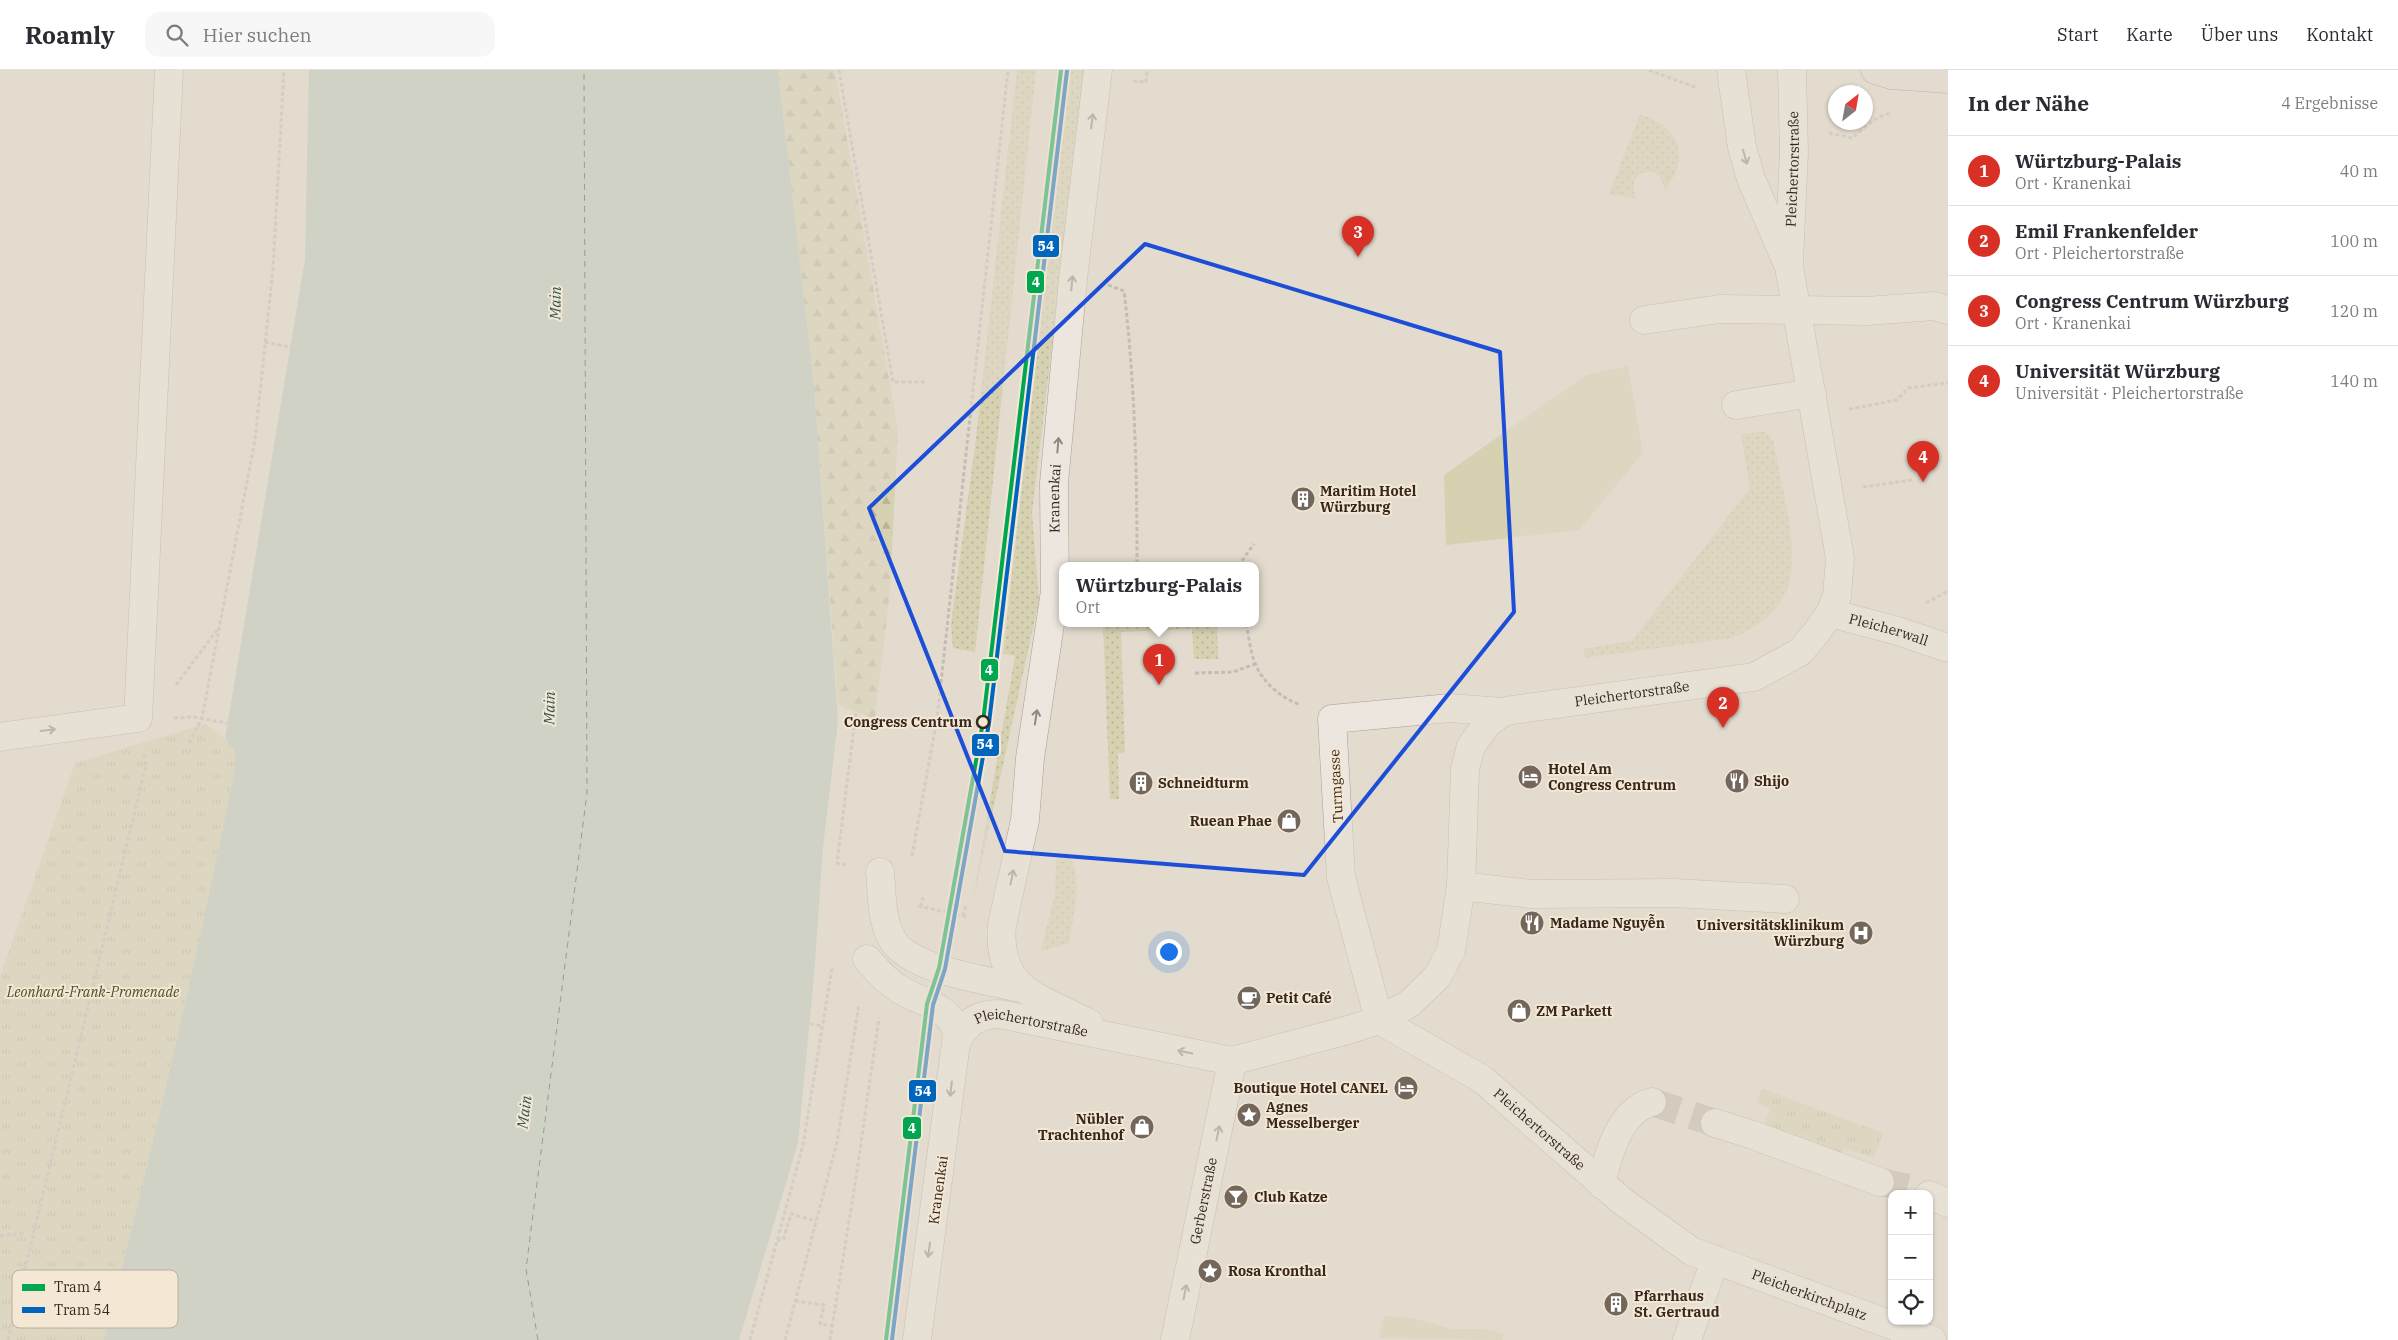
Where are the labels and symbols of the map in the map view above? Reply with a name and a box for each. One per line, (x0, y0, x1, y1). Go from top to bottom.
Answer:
north arrow (1828, 85, 1873, 130)
street label: Pleichertorstraße (1782, 111, 1803, 227)
one-way arrow (1087, 114, 1097, 130)
one-way arrow (1741, 149, 1751, 165)
pin: 3 (1342, 216, 1374, 257)
line badge: 54 (1032, 234, 1060, 258)
text: 54 (1038, 237, 1054, 255)
line badge: 4 (1026, 270, 1045, 294)
text: 4 (1032, 273, 1040, 291)
one-way arrow (1068, 275, 1077, 291)
water label: Main (545, 286, 565, 321)
one-way arrow (1053, 437, 1062, 453)
pin: 4 (1907, 441, 1939, 482)
street label: Kranenkai (1045, 463, 1065, 533)
place label: Maritim Hotel Würzburg (1320, 482, 1417, 516)
building icon: Maritim Hotel Würzburg (1290, 486, 1316, 512)
street label: Pleicherwall (1847, 609, 1931, 650)
pin: 1 (1143, 644, 1175, 685)
line badge: 4 (980, 658, 999, 682)
text: 4 (985, 661, 993, 679)
street label: Pleichertorstraße (1573, 677, 1690, 710)
pin: 2 (1707, 687, 1739, 728)
water label: Main (539, 691, 559, 726)
one-way arrow (1031, 709, 1041, 725)
place label: Congress Centrum (844, 713, 972, 731)
marker: Congress Centrum (976, 715, 990, 729)
one-way arrow (40, 725, 56, 735)
line badge: 54 (971, 733, 1000, 757)
text: 54 (977, 735, 993, 753)
street label: Turmgasse (1325, 749, 1347, 823)
place label: Hotel Am Congress Centrum (1548, 760, 1677, 794)
hotel icon: Hotel Am Congress Centrum (1517, 764, 1543, 790)
restaurant icon: Shijo (1724, 768, 1750, 794)
building icon: Schneidturm (1128, 770, 1154, 796)
place label: Shijo (1754, 772, 1789, 790)
place label: Schneidturm (1158, 774, 1249, 792)
shop icon: Ruean Phae (1276, 808, 1302, 834)
place label: Ruean Phae (1190, 812, 1272, 830)
one-way arrow (1008, 870, 1017, 886)
restaurant icon: Madame Nguyễn (1519, 910, 1545, 936)
place label: Madame Nguyễn (1550, 913, 1665, 932)
place label: Universitätsklinikum Würzburg (1696, 916, 1845, 950)
hospital icon: Universitätsklinikum Würzburg (1848, 920, 1874, 946)
your location (1156, 939, 1182, 965)
park label: Leonhard-Frank-Promenade (6, 983, 180, 1001)
cafe icon: Petit Café (1236, 985, 1262, 1011)
place label: Petit Café (1266, 989, 1332, 1007)
shop icon: ZM Parkett (1506, 998, 1532, 1024)
place label: ZM Parkett (1536, 1002, 1612, 1020)
street label: Pleichertorstraße (971, 1005, 1090, 1041)
one-way arrow (1177, 1046, 1193, 1056)
hotel icon: Boutique Hotel CANEL (1393, 1075, 1419, 1101)
line badge: 54 (908, 1079, 937, 1103)
place label: Boutique Hotel CANEL (1234, 1079, 1388, 1097)
one-way arrow (946, 1081, 956, 1097)
text: 54 (915, 1082, 931, 1100)
street label: Pleichertorstraße (1490, 1084, 1589, 1174)
water label: Main (512, 1094, 536, 1131)
place label: Agnes Messelberger (1266, 1098, 1359, 1132)
place icon: Agnes Messelberger (1236, 1102, 1262, 1128)
place label: Nübler Trachtenhof (1038, 1110, 1126, 1144)
shop icon: Nübler Trachtenhof (1129, 1114, 1155, 1140)
line badge: 4 (902, 1116, 922, 1140)
text: 4 (908, 1119, 916, 1137)
one-way arrow (1213, 1125, 1223, 1141)
street label: Kranenkai (924, 1154, 952, 1226)
street label: Gerberstraße (1186, 1156, 1221, 1246)
bar icon: Club Katze (1223, 1184, 1249, 1210)
place label: Club Katze (1254, 1188, 1328, 1206)
one-way arrow (924, 1242, 934, 1258)
place icon: Rosa Kronthal (1197, 1258, 1223, 1284)
place label: Rosa Kronthal (1228, 1262, 1327, 1280)
street label: Pleicherkirchplatz (1749, 1265, 1870, 1324)
legend (12, 1270, 178, 1328)
text: Tram 4 (54, 1278, 102, 1296)
one-way arrow (1181, 1285, 1190, 1301)
place label: Pfarrhaus St. Gertraud (1634, 1287, 1720, 1321)
building icon: Pfarrhaus St. Gertraud (1603, 1291, 1629, 1317)
text: Tram 54 (54, 1301, 110, 1319)

